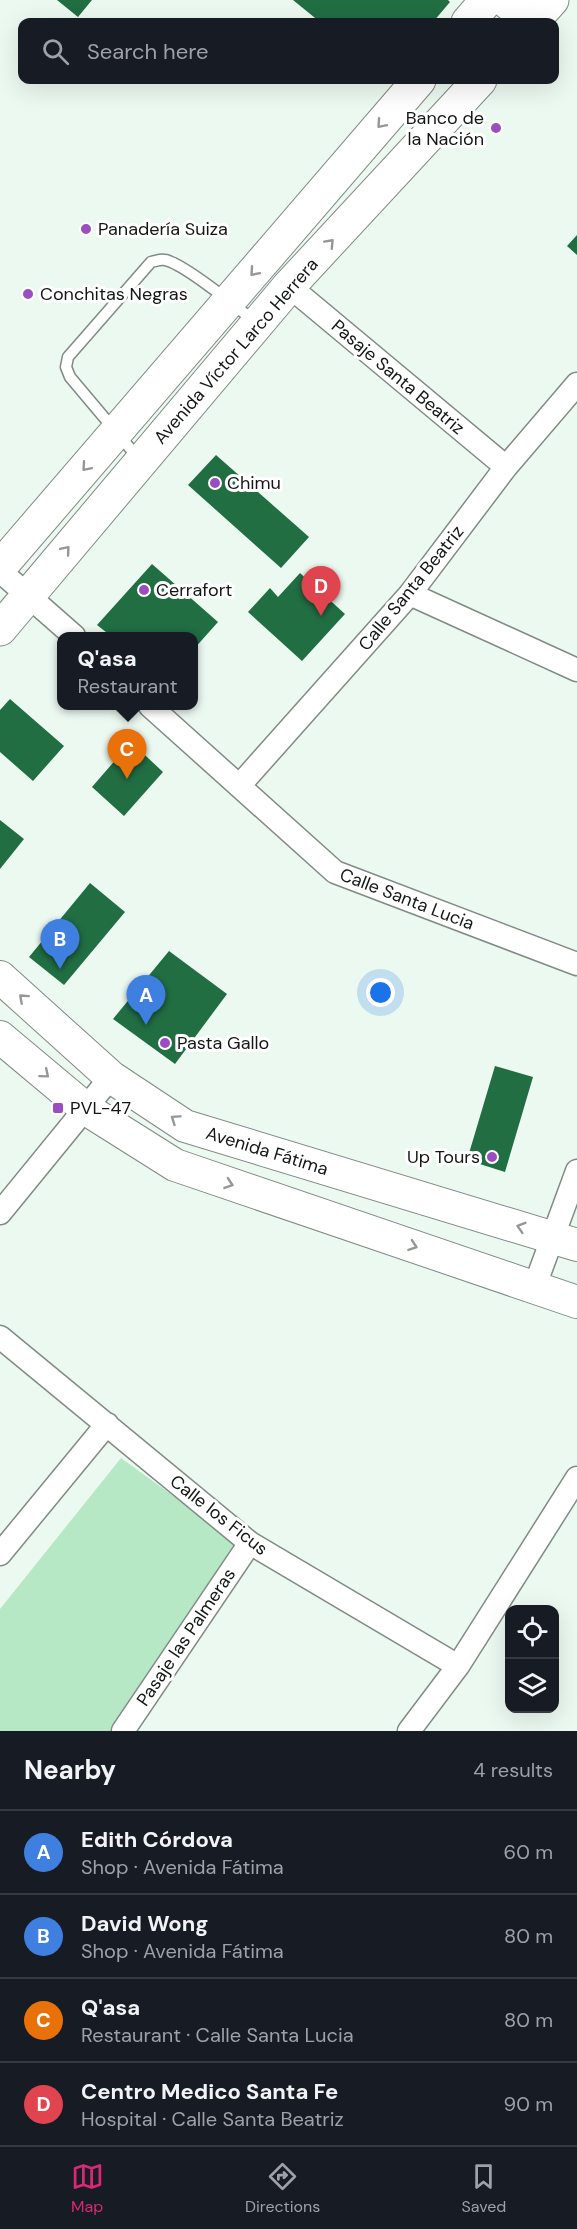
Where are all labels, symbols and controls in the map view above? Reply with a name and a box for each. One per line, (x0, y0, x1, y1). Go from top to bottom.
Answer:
search box (18, 18, 559, 84)
icon: search (39, 35, 72, 68)
text: Search here (87, 37, 208, 66)
place label: Banco de la Nación (406, 106, 484, 151)
one-way arrow (377, 117, 388, 128)
marker: Banco de la Nación (489, 121, 503, 135)
place label: Panadería Suiza (98, 217, 228, 241)
marker: Panadería Suiza (79, 222, 93, 236)
one-way arrow (323, 239, 334, 249)
street label: Avenida Víctor Larco Herrera (148, 253, 324, 449)
one-way arrow (250, 265, 261, 276)
place label: Conchitas Negras (40, 282, 188, 306)
marker: Conchitas Negras (21, 287, 35, 301)
street label: Pasaje Santa Beatriz (326, 314, 470, 440)
one-way arrow (82, 460, 93, 471)
place label: Chimu (227, 471, 281, 495)
marker: Chimu (208, 476, 222, 490)
street label: Calle Santa Beatriz (353, 520, 469, 656)
one-way arrow (59, 546, 70, 557)
pin: D (302, 566, 340, 616)
place label: Cerrafort (156, 578, 232, 602)
marker: Cerrafort (137, 583, 151, 597)
popup (57, 632, 198, 710)
text: Q'asa (77, 644, 137, 673)
text: Restaurant (77, 673, 178, 699)
pin: C (108, 730, 146, 779)
street label: Calle Santa Lucia (336, 862, 478, 936)
pin: B (40, 920, 80, 969)
pin: A (126, 976, 166, 1025)
your location (366, 978, 395, 1007)
one-way arrow (19, 994, 30, 1005)
place label: Pasta Gallo (177, 1031, 269, 1055)
marker: Pasta Gallo (158, 1036, 172, 1050)
one-way arrow (38, 1067, 49, 1078)
place label: PVL-47 (70, 1096, 131, 1120)
marker: PVL-47 (51, 1101, 65, 1115)
one-way arrow (171, 1115, 181, 1127)
street label: Avenida Fátima (203, 1121, 331, 1181)
place label: Up Tours (407, 1145, 480, 1169)
marker: Up Tours (485, 1150, 499, 1164)
one-way arrow (223, 1176, 234, 1189)
one-way arrow (516, 1222, 527, 1234)
one-way arrow (407, 1239, 418, 1252)
street label: Calle los Ficus (165, 1469, 273, 1561)
street label: Pasaje las Palmeras (131, 1563, 241, 1711)
map controls (505, 1605, 559, 1713)
button: locate (505, 1605, 559, 1659)
button: layers (505, 1659, 559, 1713)
text: Nearby (24, 1753, 116, 1787)
text: 4 results (473, 1757, 553, 1783)
text: Edith Córdova (81, 1825, 233, 1854)
text: A (36, 1839, 51, 1865)
text: 60 m (504, 1839, 553, 1865)
text: Shop · Avenida Fátima (81, 1854, 284, 1880)
text: David Wong (81, 1909, 208, 1938)
text: B (37, 1923, 50, 1949)
text: 80 m (504, 1923, 553, 1949)
text: Shop · Avenida Fátima (81, 1938, 284, 1964)
text: Q'asa (81, 1993, 140, 2022)
text: C (36, 2007, 51, 2033)
text: 80 m (504, 2007, 553, 2033)
text: Restaurant · Calle Santa Lucia (81, 2022, 354, 2048)
text: Centro Medico Santa Fe (81, 2077, 338, 2106)
text: D (36, 2091, 51, 2117)
text: 90 m (504, 2091, 553, 2117)
text: Hospital · Calle Santa Beatriz (81, 2106, 344, 2132)
tab: Map (71, 2160, 104, 2217)
tab: Directions (245, 2160, 320, 2217)
tab: Saved (462, 2160, 506, 2217)

